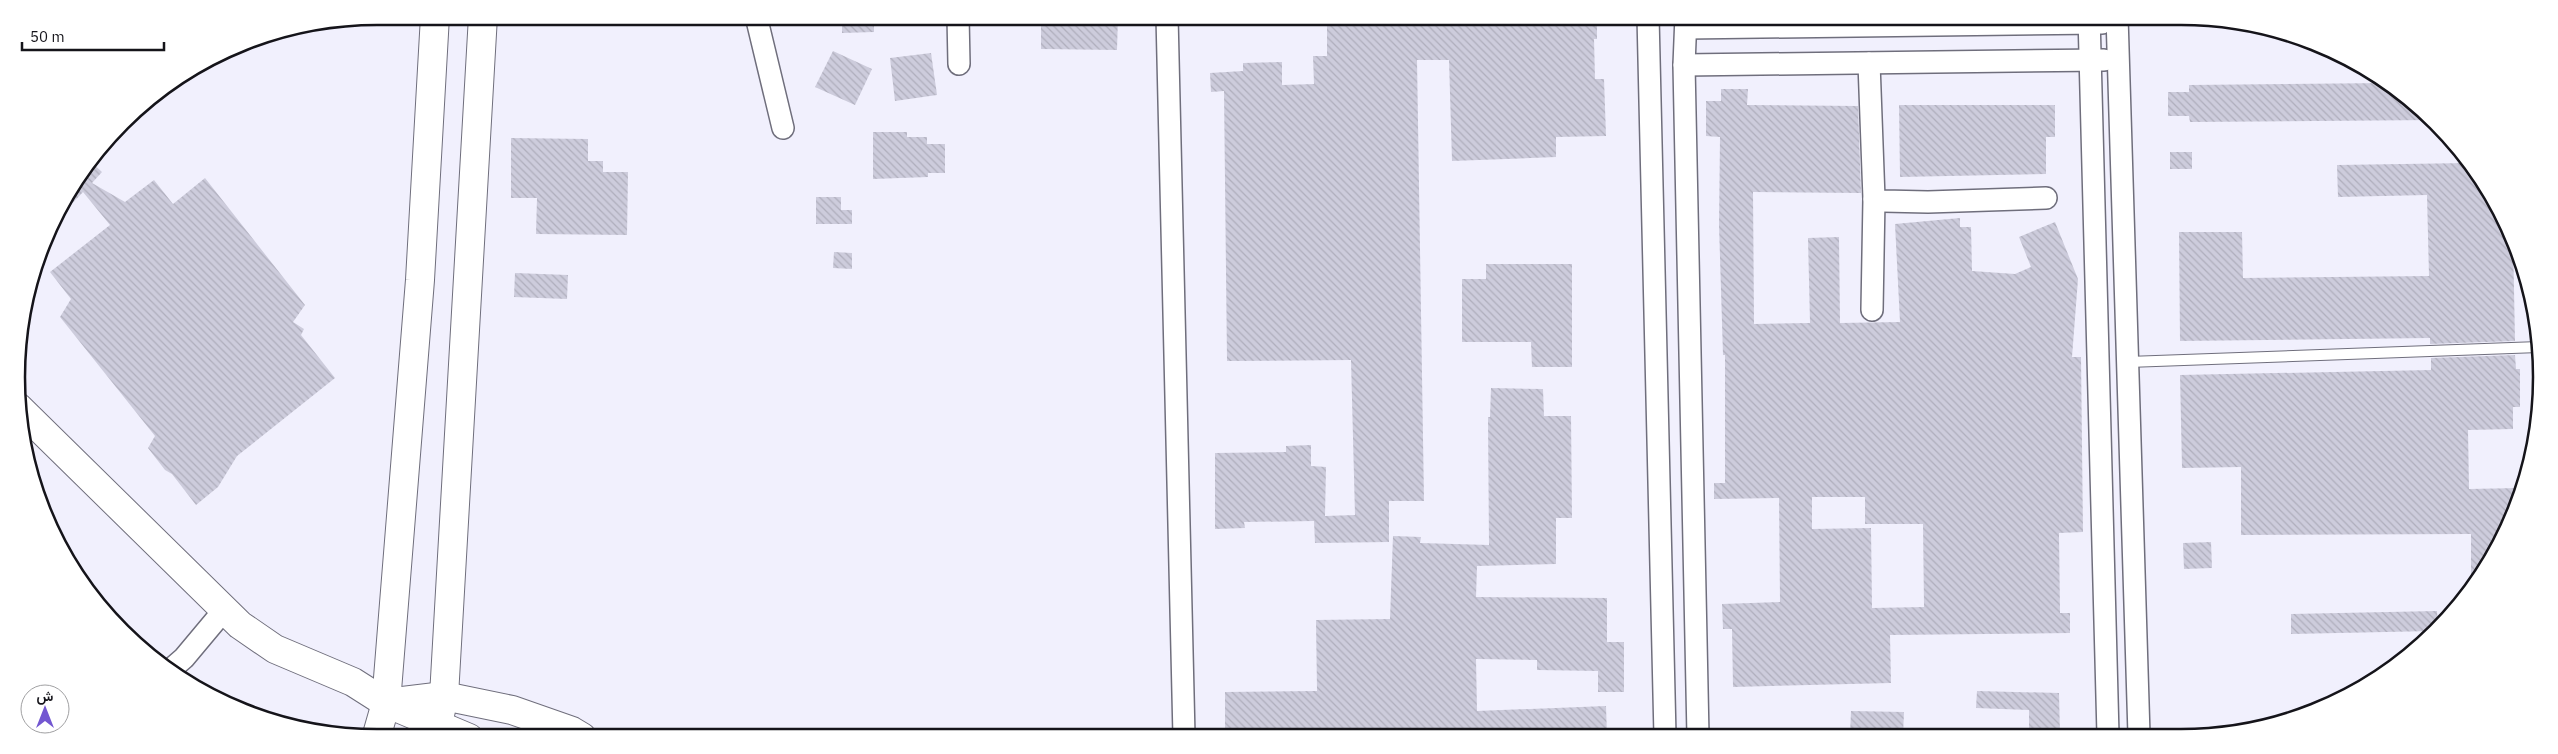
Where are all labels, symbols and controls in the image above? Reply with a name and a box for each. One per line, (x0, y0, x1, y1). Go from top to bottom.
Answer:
scale bar (22, 20, 165, 52)
text: 50 m (30, 27, 65, 46)
north arrow (20, 684, 70, 734)
text: ش (37, 687, 54, 705)

